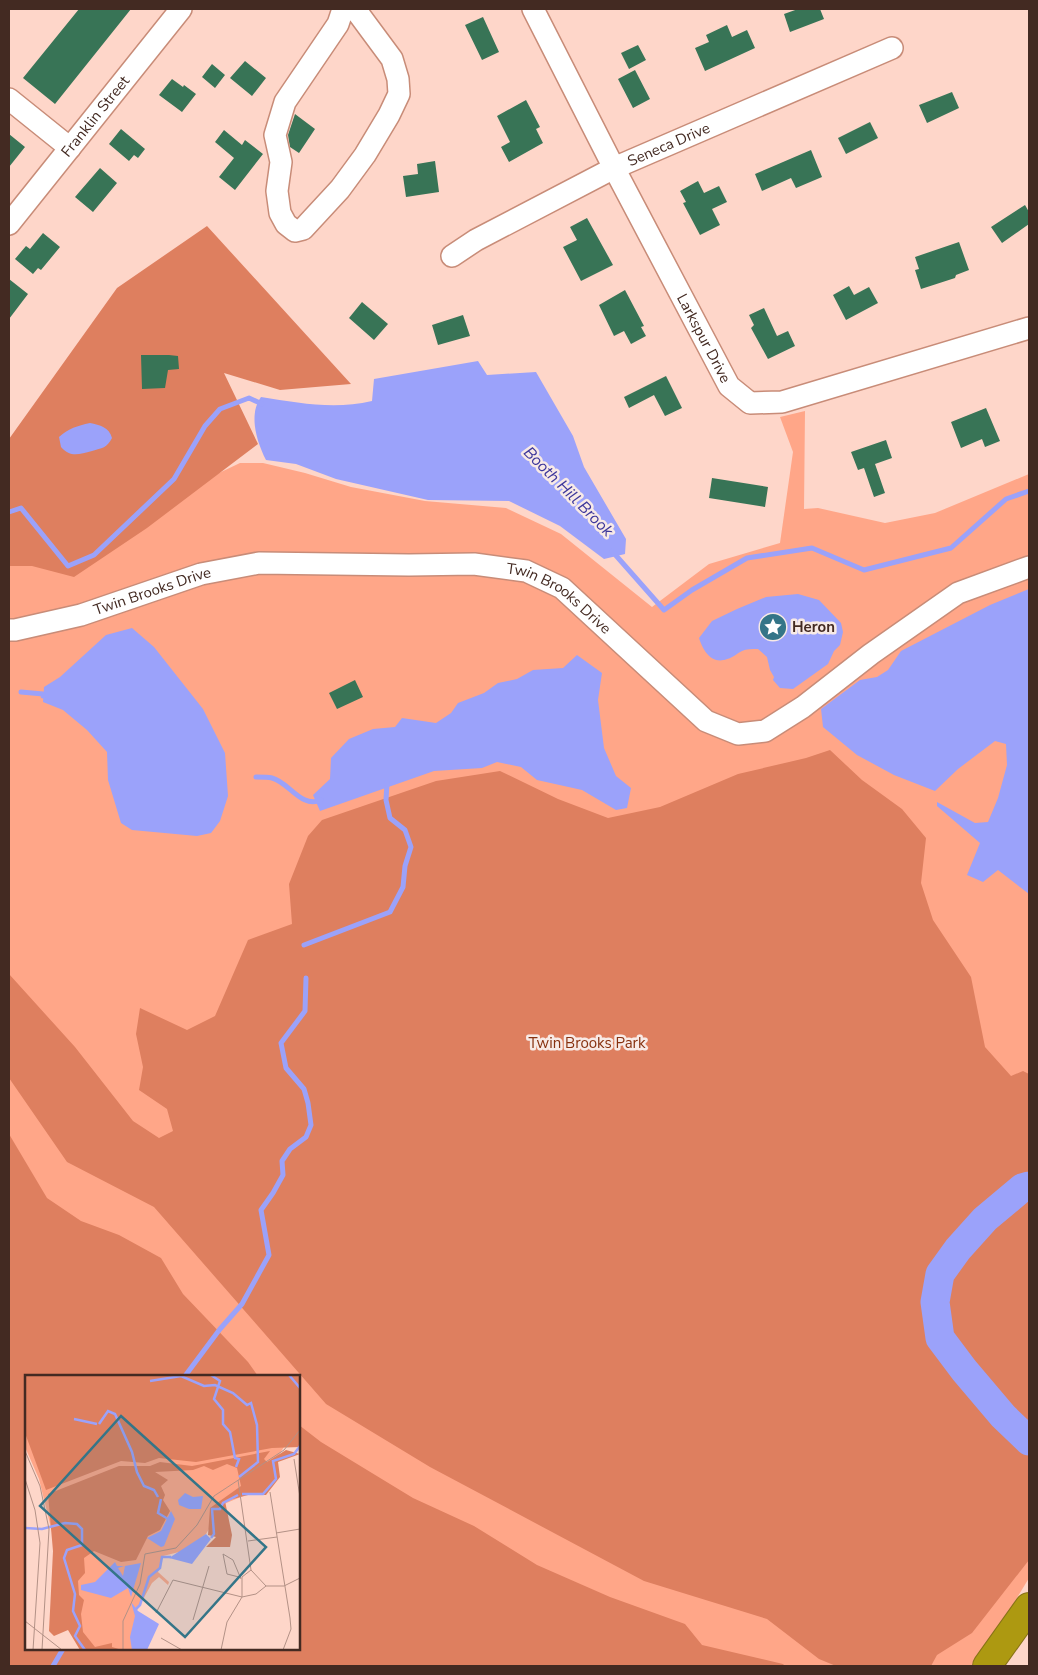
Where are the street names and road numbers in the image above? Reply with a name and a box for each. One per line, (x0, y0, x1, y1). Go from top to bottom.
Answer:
street label: Franklin Street (57, 71, 134, 161)
street label: Seneca Drive (624, 118, 713, 171)
street label: Larkspur Drive (672, 290, 736, 386)
street label: Twin Brooks Drive (505, 559, 615, 638)
street label: Twin Brooks Drive (91, 562, 213, 620)

